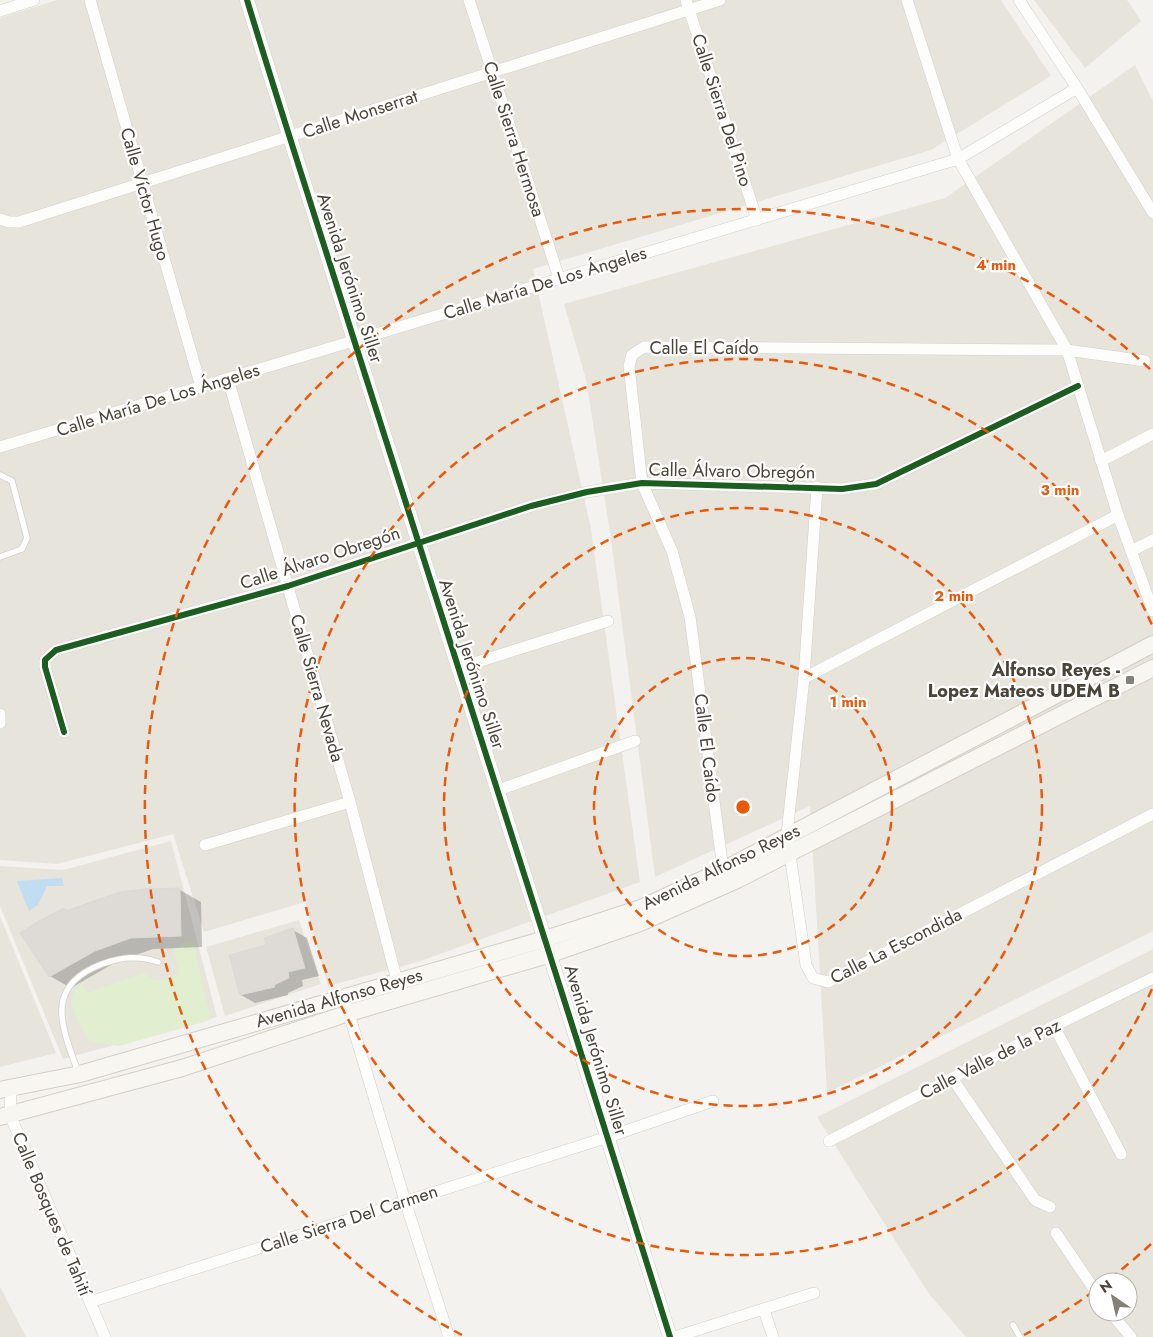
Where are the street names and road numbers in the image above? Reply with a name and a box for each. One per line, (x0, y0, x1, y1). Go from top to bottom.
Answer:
street label: Calle Sierra Del Pino (685, 30, 759, 190)
street label: Calle Sierra Hermosa (477, 58, 551, 220)
street label: Calle Monserrat (299, 83, 422, 145)
street label: Calle Víctor Hugo (114, 124, 176, 264)
street label: Avenida Jerónimo Siller (310, 190, 390, 367)
street label: Calle María De Los Ángeles (440, 240, 650, 326)
street label: Calle El Caído (649, 335, 759, 361)
street label: Calle María De Los Ángeles (53, 357, 263, 443)
street label: Calle Álvaro Obregón (648, 457, 816, 485)
street label: Calle Álvaro Obregón (237, 520, 403, 596)
street label: Avenida Jerónimo Siller (432, 576, 512, 753)
street label: Calle Sierra Nevada (283, 611, 351, 765)
street label: Calle El Caído (687, 692, 727, 804)
street label: Avenida Alfonso Reyes (638, 817, 804, 917)
street label: Calle La Escondida (826, 902, 966, 990)
street label: Avenida Jerónimo Siller (558, 961, 635, 1139)
street label: Avenida Alfonso Reyes (252, 962, 426, 1034)
street label: Calle Valle de la Paz (915, 1012, 1066, 1106)
street label: Calle Bosques de Tahití (6, 1128, 99, 1301)
street label: Calle Sierra Del Carmen (257, 1178, 441, 1260)

